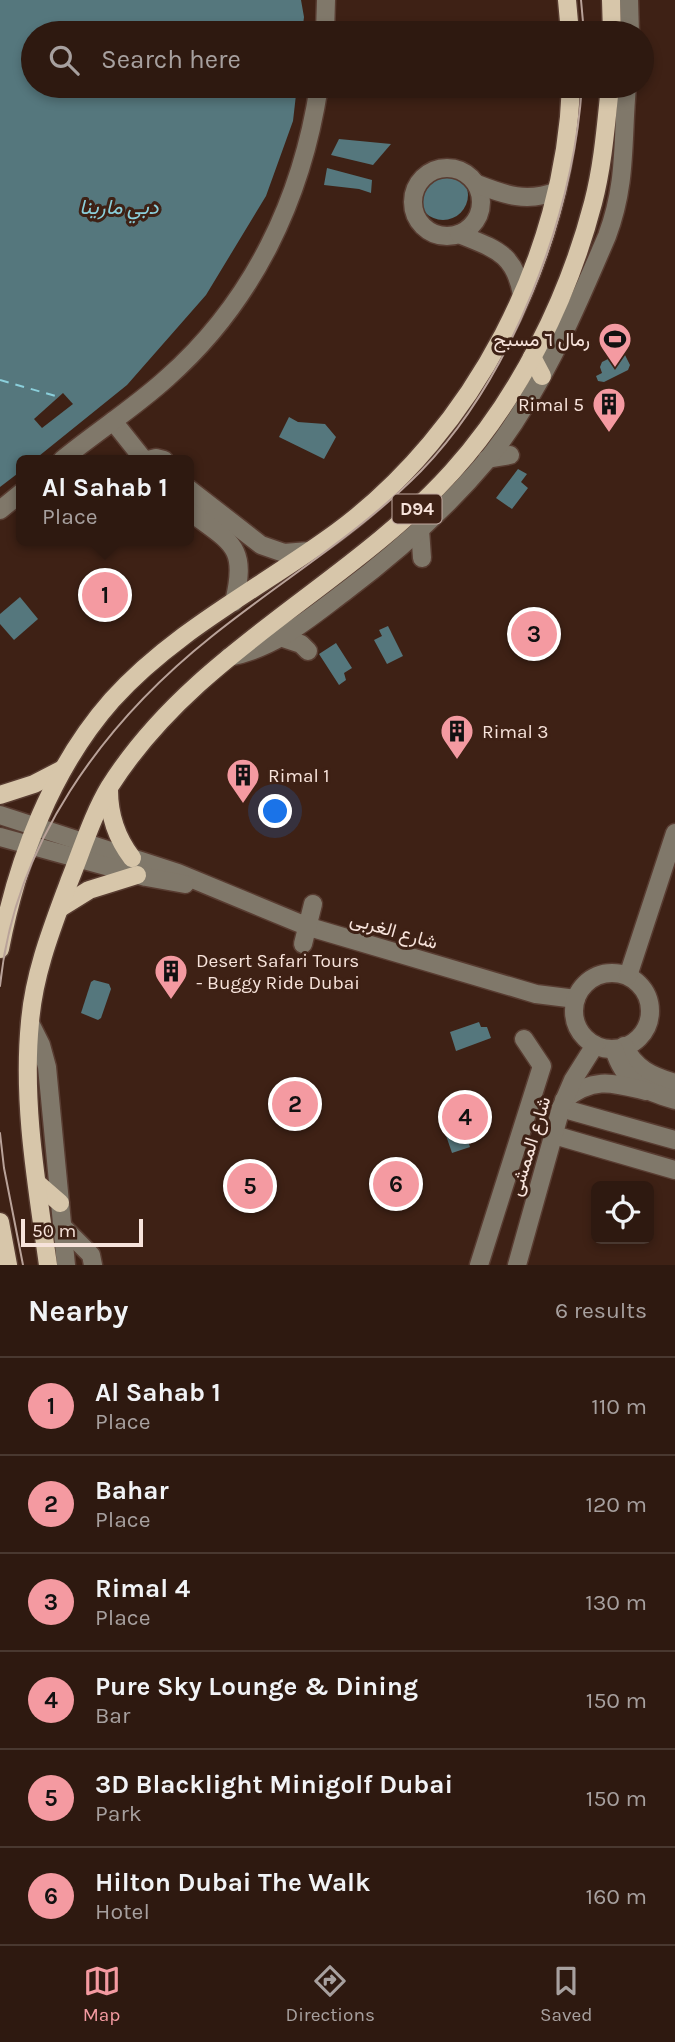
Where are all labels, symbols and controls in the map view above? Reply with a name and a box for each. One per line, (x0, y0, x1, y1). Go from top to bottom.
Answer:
search box (21, 21, 654, 98)
icon: search (45, 41, 83, 79)
text: Search here (101, 44, 241, 75)
water label: دبي مارينا (79, 195, 160, 224)
sports icon: رمال ٦ مسبح (596, 320, 634, 369)
place label: رمال ٦ مسبح (494, 329, 590, 353)
building icon: Rimal 5 (590, 385, 628, 434)
place label: Rimal 5 (518, 394, 584, 416)
popup (16, 455, 194, 546)
text: Al Sahab 1 (42, 472, 168, 503)
road number: D94 (392, 494, 442, 524)
text: Place (42, 503, 98, 530)
pin: 1 (82, 569, 128, 621)
pin: 3 (511, 608, 557, 660)
building icon: Rimal 3 (438, 712, 476, 761)
place label: Rimal 3 (482, 721, 549, 743)
building icon: Rimal 1 (224, 756, 262, 805)
place label: Rimal 1 (268, 765, 330, 787)
your location (258, 794, 292, 828)
street label: شارع الغربى (347, 908, 440, 955)
place label: Desert Safari Tours - Buggy Ride Dubai (196, 950, 360, 994)
building icon: Desert Safari Tours - Buggy Ride Dubai (152, 952, 190, 1001)
pin: 2 (272, 1078, 318, 1130)
pin: 4 (442, 1091, 488, 1143)
street label: شارع الممشى (504, 1094, 556, 1199)
pin: 6 (373, 1158, 419, 1210)
pin: 5 (227, 1160, 273, 1212)
map controls (591, 1181, 654, 1244)
button: locate (591, 1181, 654, 1244)
scale bar (21, 1216, 144, 1248)
text: 50 m (32, 1220, 76, 1242)
text: Nearby (28, 1293, 128, 1329)
text: 6 results (555, 1297, 647, 1324)
text: Al Sahab 1 (95, 1377, 221, 1408)
text: 1 (47, 1393, 55, 1420)
text: 110 m (591, 1393, 647, 1420)
text: Place (95, 1408, 151, 1435)
text: Bahar (95, 1475, 169, 1506)
text: 2 (44, 1491, 58, 1518)
text: 120 m (585, 1491, 647, 1518)
text: Place (95, 1506, 151, 1533)
text: Rimal 4 (95, 1573, 190, 1604)
text: 3 (44, 1589, 58, 1616)
text: 130 m (585, 1589, 647, 1616)
text: Place (95, 1604, 151, 1631)
text: Pure Sky Lounge & Dining (95, 1671, 418, 1702)
text: 4 (44, 1687, 58, 1714)
text: 150 m (586, 1687, 647, 1714)
text: Bar (95, 1702, 130, 1729)
text: 3D Blacklight Minigolf Dubai (95, 1769, 453, 1800)
text: 5 (44, 1785, 58, 1812)
text: 150 m (586, 1785, 647, 1812)
text: Park (95, 1800, 142, 1827)
text: Hilton Dubai The Walk (95, 1867, 370, 1898)
text: 6 (44, 1883, 58, 1910)
text: 160 m (586, 1883, 647, 1910)
text: Hotel (95, 1898, 150, 1925)
tab: Map (83, 1962, 121, 2026)
tab: Directions (286, 1962, 375, 2026)
tab: Saved (540, 1962, 592, 2026)

